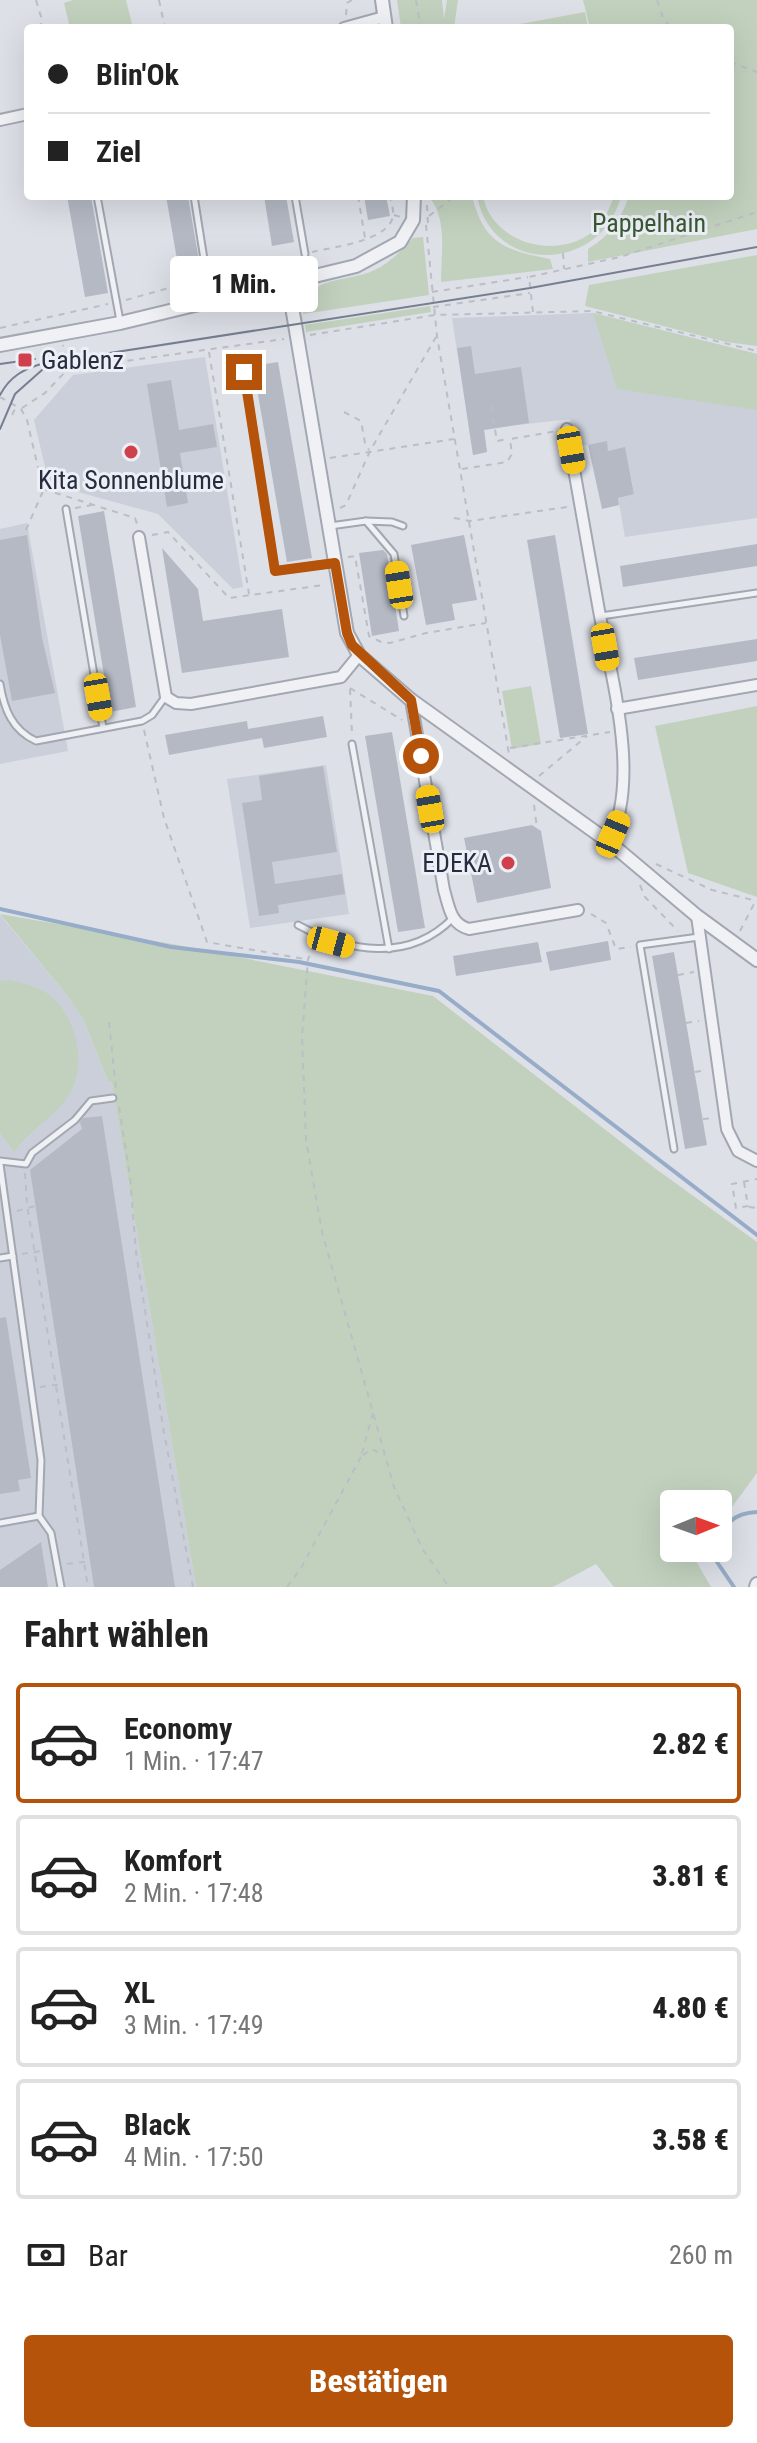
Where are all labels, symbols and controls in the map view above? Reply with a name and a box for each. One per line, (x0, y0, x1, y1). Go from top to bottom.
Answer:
text: Blin'Ok (96, 57, 179, 92)
text: Ziel (96, 134, 141, 169)
park label: Pappelhain (592, 208, 706, 238)
callout: 1 Min. (170, 256, 318, 312)
text: 1 Min. (211, 269, 277, 299)
place label: Gablenz (41, 345, 124, 375)
marker: Gablenz (16, 351, 34, 369)
route end (226, 354, 262, 390)
car (555, 424, 587, 476)
marker: Kita Sonnenblume (122, 443, 140, 461)
place label: Kita Sonnenblume (38, 465, 224, 495)
car (383, 559, 415, 611)
car (589, 621, 621, 673)
car (82, 671, 114, 723)
route start (403, 738, 439, 774)
car (414, 783, 446, 835)
car (593, 807, 633, 861)
place label: EDEKA (422, 848, 492, 878)
marker: EDEKA (499, 854, 517, 872)
car (305, 924, 357, 960)
north arrow (660, 1490, 732, 1562)
map controls (660, 1490, 732, 1562)
text: Fahrt wählen (24, 1614, 209, 1656)
icon: car (28, 1707, 100, 1779)
text: Economy (124, 1711, 232, 1746)
text: 2.82 € (652, 1726, 729, 1761)
text: 1 Min. · 17:47 (124, 1746, 264, 1776)
icon: car (28, 1839, 100, 1911)
text: Komfort (124, 1843, 222, 1878)
text: 3.81 € (652, 1858, 729, 1893)
text: 2 Min. · 17:48 (124, 1878, 264, 1908)
icon: car (28, 1971, 100, 2043)
text: XL (124, 1975, 155, 2010)
text: 4.80 € (652, 1990, 729, 2025)
text: 3 Min. · 17:49 (124, 2010, 264, 2040)
icon: car (28, 2103, 100, 2175)
text: Black (124, 2107, 191, 2142)
text: 3.58 € (652, 2122, 729, 2157)
text: 4 Min. · 17:50 (124, 2142, 264, 2172)
icon: cash (24, 2233, 68, 2277)
text: Bar (88, 2238, 128, 2273)
text: 260 m (669, 2240, 733, 2270)
button: Bestätigen (24, 2335, 733, 2427)

